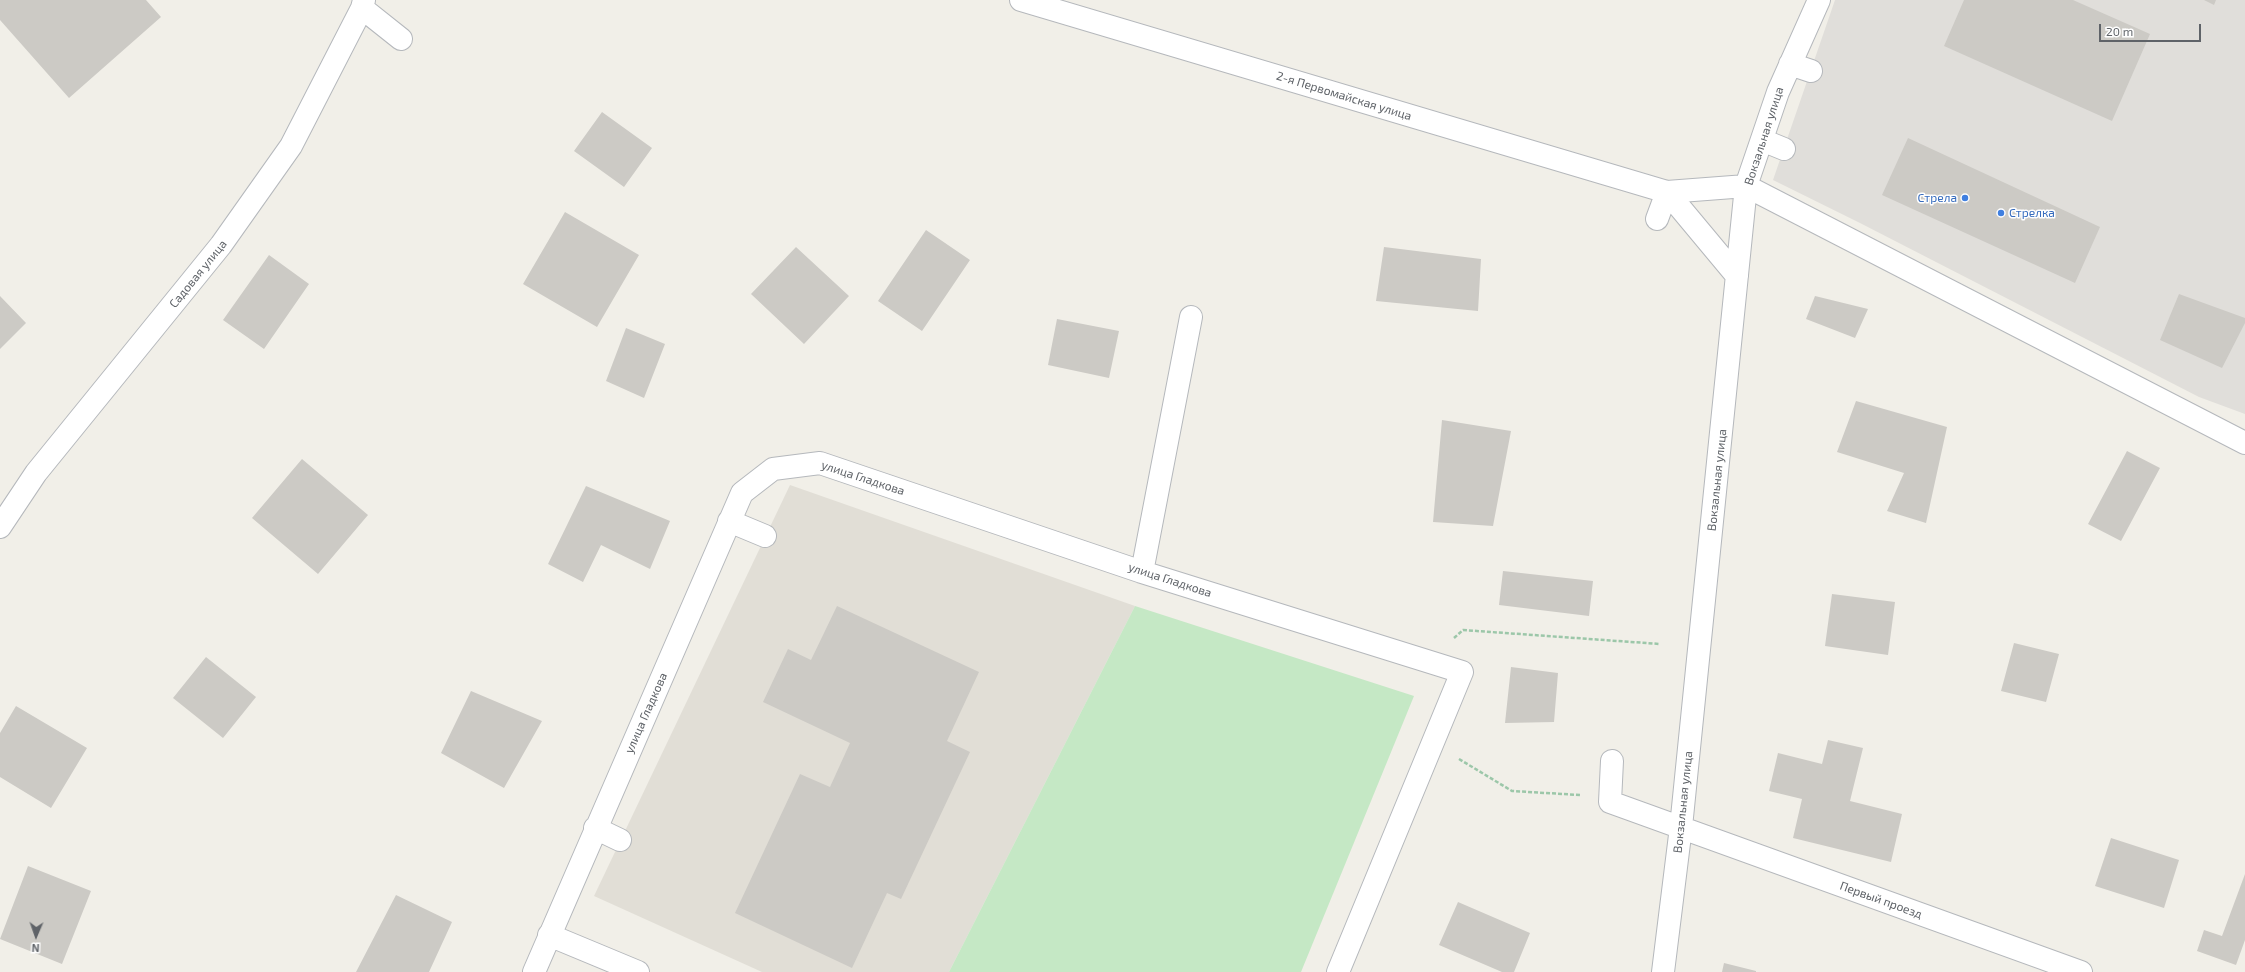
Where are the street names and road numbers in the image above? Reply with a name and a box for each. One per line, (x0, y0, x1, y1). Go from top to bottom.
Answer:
street label: 2-я Первомайская улица (1275, 69, 1413, 123)
street label: Вокзальная улица (1741, 85, 1787, 187)
street label: Садовая улица (166, 237, 230, 311)
street label: Вокзальная улица (1704, 428, 1730, 532)
street label: улица Гладкова (819, 458, 907, 498)
street label: улица Гладкова (1126, 560, 1214, 600)
street label: улица Гладкова (622, 670, 670, 756)
street label: Вокзальная улица (1670, 750, 1696, 854)
street label: Первый проезд (1838, 878, 1924, 922)

